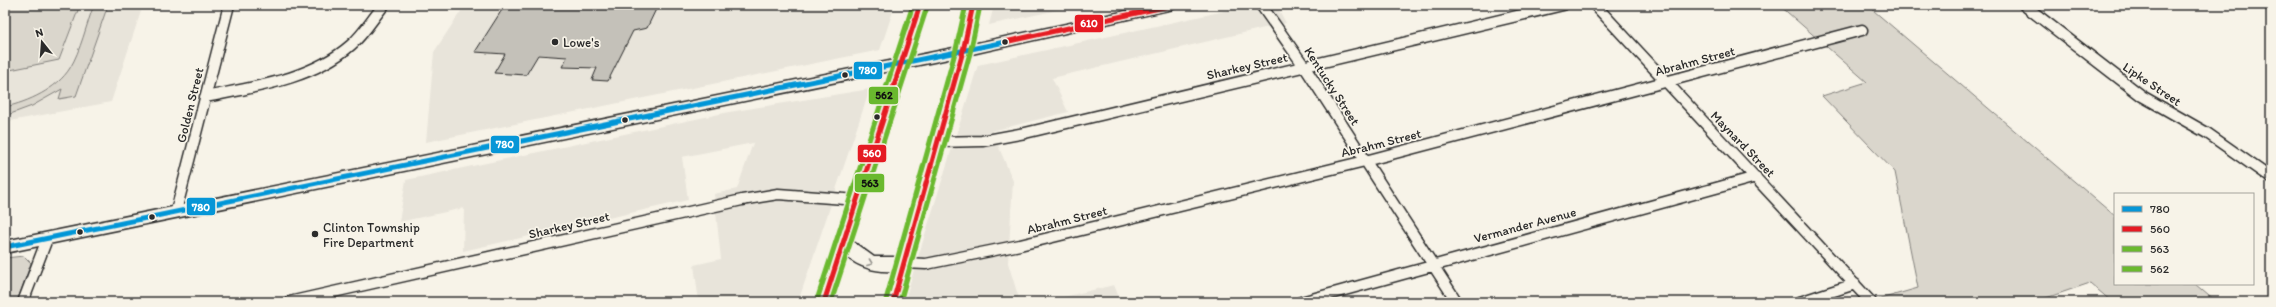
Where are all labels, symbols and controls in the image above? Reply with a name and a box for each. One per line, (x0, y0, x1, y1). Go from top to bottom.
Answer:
line badge: 610 (1074, 14, 1104, 33)
text: 610 (1080, 17, 1098, 30)
north arrow (22, 22, 62, 62)
text: N (34, 26, 45, 40)
place label: Lowe's (563, 35, 600, 50)
marker: Lowe's (550, 37, 560, 47)
unlabelled marker (1000, 37, 1010, 47)
street label: Abrahm Street (1653, 43, 1737, 79)
street label: Kentucky Street (1301, 44, 1363, 128)
street label: Sharkey Street (1205, 49, 1289, 83)
street label: Lipke Street (2120, 59, 2184, 109)
line badge: 780 (853, 61, 883, 80)
text: 780 (858, 64, 877, 77)
street label: Golden Street (173, 66, 207, 144)
unlabelled marker (840, 70, 850, 80)
line badge: 562 (868, 86, 899, 105)
text: 562 (875, 89, 893, 102)
street label: Maynard Street (1708, 108, 1778, 180)
unlabelled marker (872, 112, 882, 122)
unlabelled marker (620, 115, 630, 125)
street label: Abrahm Street (1339, 126, 1423, 160)
line badge: 780 (490, 135, 520, 154)
text: 780 (495, 138, 514, 151)
line badge: 560 (857, 144, 887, 163)
text: 560 (863, 147, 881, 160)
line badge: 563 (854, 173, 885, 193)
text: 563 (861, 177, 879, 190)
legend (2114, 193, 2254, 285)
line badge: 780 (186, 197, 216, 216)
text: 780 (191, 201, 210, 214)
text: 780 (2150, 202, 2170, 216)
street label: Abrahm Street (1025, 203, 1109, 237)
street label: Vermander Avenue (1472, 204, 1578, 246)
street label: Sharkey Street (527, 208, 611, 242)
unlabelled marker (147, 212, 157, 222)
place label: Clinton Township Fire Department (323, 220, 420, 250)
text: 560 (2150, 222, 2170, 236)
unlabelled marker (75, 227, 85, 237)
marker: Clinton Township Fire Department (310, 229, 320, 239)
text: 563 (2150, 242, 2170, 256)
one-way arrow (867, 258, 874, 266)
text: 562 (2150, 262, 2170, 276)

